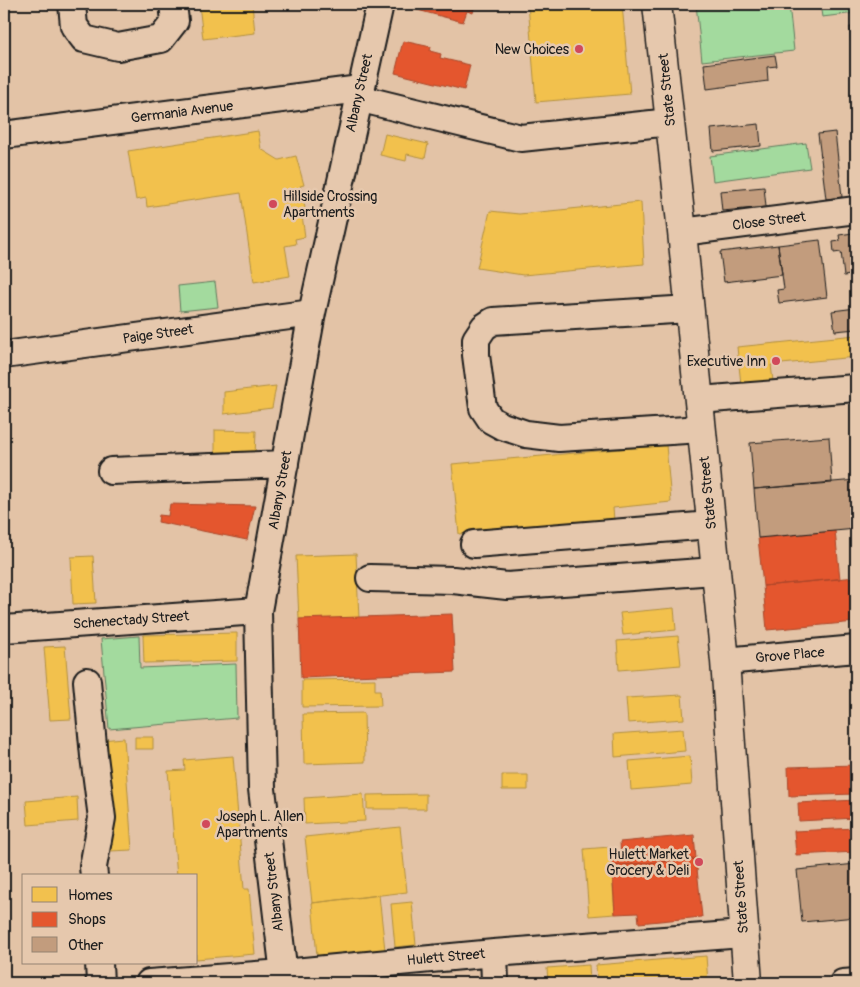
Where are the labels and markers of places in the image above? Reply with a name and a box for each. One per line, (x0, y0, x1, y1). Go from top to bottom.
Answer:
place label: New Choices (495, 41, 570, 58)
marker: New Choices (573, 43, 585, 55)
place label: Hillside Crossing Apartments (283, 188, 377, 221)
marker: Hillside Crossing Apartments (267, 198, 279, 210)
place label: Executive Inn (687, 353, 766, 370)
marker: Executive Inn (770, 355, 782, 367)
place label: Joseph L. Allen Apartments (216, 808, 304, 841)
marker: Joseph L. Allen Apartments (200, 818, 212, 830)
place label: Hulett Market Grocery & Deli (606, 846, 690, 879)
marker: Hulett Market Grocery & Deli (693, 856, 705, 868)

